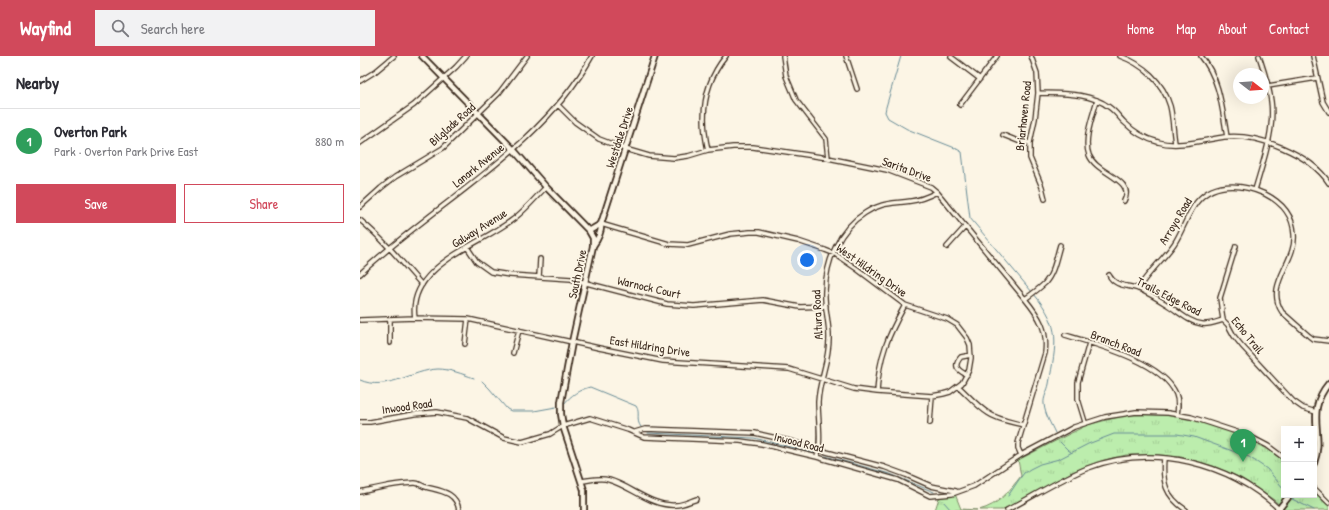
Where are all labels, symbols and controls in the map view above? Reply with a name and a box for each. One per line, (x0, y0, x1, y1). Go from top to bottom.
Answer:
search box (95, 10, 375, 46)
text: Wayfind (20, 15, 71, 41)
icon: search (109, 17, 131, 39)
text: Search here (141, 18, 205, 39)
text: Home (1127, 19, 1154, 38)
text: Map (1176, 19, 1196, 38)
text: About (1218, 19, 1247, 38)
text: Contact (1269, 19, 1309, 38)
north arrow (1233, 68, 1269, 104)
text: Nearby (16, 71, 59, 94)
street label: Briarhaven Road (1011, 80, 1035, 152)
street label: Bilglade Road (425, 98, 479, 149)
street label: Westdale Drive (601, 104, 637, 170)
text: Overton Park (54, 121, 127, 142)
text: 1 (27, 132, 31, 150)
text: 880 m (315, 132, 344, 150)
street label: Lanark Avenue (449, 139, 508, 191)
text: Park · Overton Park Drive East (54, 142, 198, 160)
street label: Sarita Drive (880, 152, 934, 186)
button: Save (16, 184, 176, 223)
button: Share (184, 184, 344, 223)
street label: Arroyo Road (1154, 194, 1196, 248)
street label: Galway Avenue (448, 204, 510, 252)
street label: West Hildring Drive (833, 239, 911, 301)
street label: South Drive (564, 248, 591, 300)
your location (797, 250, 817, 270)
street label: Warnock Court (616, 271, 683, 303)
street label: Trails Edge Road (1134, 272, 1205, 320)
street label: Altura Road (807, 289, 827, 340)
street label: Echo Trail (1228, 313, 1269, 358)
street label: Branch Road (1088, 326, 1144, 361)
street label: East Hildring Drive (609, 331, 692, 361)
street label: Inwood Road (381, 394, 434, 418)
map controls (1281, 426, 1317, 498)
button: + (1281, 426, 1317, 462)
street label: Inwood Road (772, 428, 826, 456)
pin: 1 (1230, 429, 1256, 462)
button: − (1281, 462, 1317, 498)

